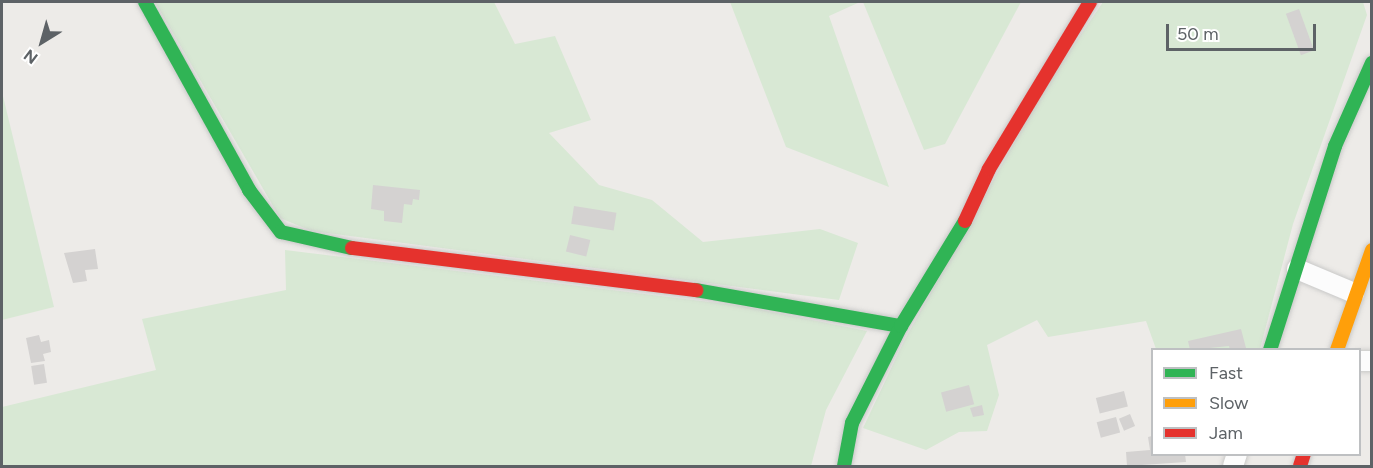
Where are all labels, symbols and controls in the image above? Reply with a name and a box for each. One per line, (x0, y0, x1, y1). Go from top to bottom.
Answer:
north arrow (12, 12, 72, 72)
scale bar (1169, 12, 1319, 50)
text: 50 m (1177, 23, 1219, 45)
text: N (20, 45, 42, 68)
legend (1151, 348, 1361, 456)
text: Fast (1209, 362, 1243, 384)
text: Slow (1209, 392, 1248, 414)
text: Jam (1209, 422, 1243, 444)

